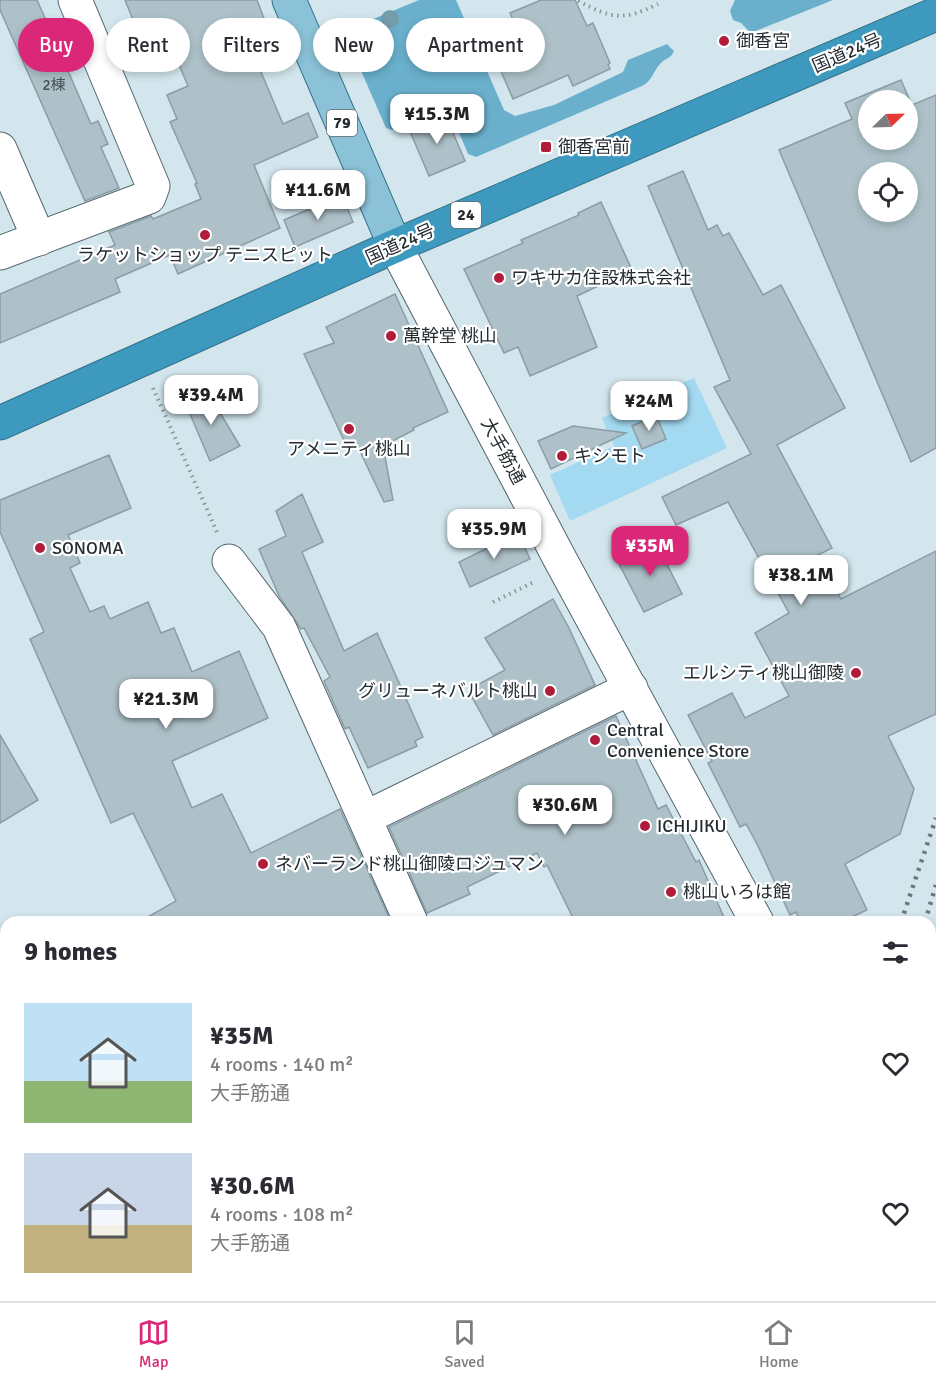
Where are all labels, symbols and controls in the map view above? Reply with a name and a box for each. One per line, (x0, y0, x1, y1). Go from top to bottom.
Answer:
chip: Buy (18, 18, 94, 72)
chip: Rent (106, 18, 190, 72)
chip: Filters (202, 18, 301, 72)
chip: New (313, 18, 394, 72)
chip: Apartment (406, 18, 545, 72)
street label: 国道24号 (809, 29, 885, 77)
place label: 御香宮 (736, 30, 790, 52)
marker: 御香宮 (717, 34, 731, 48)
house number: 2棟 (42, 76, 66, 94)
north arrow (858, 90, 918, 150)
map controls (858, 90, 918, 222)
pin: ¥15.3M (388, 94, 486, 145)
text: ¥15.3M (404, 101, 470, 126)
road number: 79 (327, 110, 357, 136)
place label: 御香宮前 (558, 136, 630, 158)
marker: 御香宮前 (539, 140, 553, 154)
button: locate (858, 162, 918, 222)
pin: ¥11.6M (269, 170, 367, 221)
text: ¥11.6M (285, 177, 351, 202)
road number: 24 (451, 202, 481, 228)
street label: 国道24号 (362, 219, 438, 269)
marker: ラケットショップ テニスピット (198, 228, 212, 242)
place label: ラケットショップ テニスピット (77, 244, 333, 266)
place label: ワキサカ住設株式会社 (511, 267, 691, 289)
marker: ワキサカ住設株式会社 (492, 271, 506, 285)
place label: 萬幹堂 桃山 (403, 325, 497, 347)
marker: 萬幹堂 桃山 (384, 329, 398, 343)
pin: ¥39.4M (162, 375, 260, 426)
pin: ¥24M (613, 381, 685, 432)
text: ¥39.4M (178, 382, 244, 407)
text: ¥24M (624, 388, 674, 413)
street label: 大手筋通 (476, 414, 530, 488)
marker: アメニティ桃山 (342, 422, 356, 436)
place label: アメニティ桃山 (287, 438, 411, 460)
place label: キシモト (574, 445, 646, 467)
marker: キシモト (555, 449, 569, 463)
pin: ¥35.9M (445, 509, 543, 560)
text: ¥35.9M (461, 516, 527, 541)
pin: ¥35M (614, 526, 686, 577)
text: ¥35M (625, 533, 675, 558)
place label: SONOMA (52, 537, 123, 559)
marker: SONOMA (33, 541, 47, 555)
pin: ¥38.1M (752, 555, 850, 606)
text: ¥38.1M (768, 562, 834, 587)
place label: エルシティ桃山御陵 (683, 662, 844, 684)
marker: エルシティ桃山御陵 (849, 666, 863, 680)
pin: ¥21.3M (117, 679, 215, 730)
place label: グリューネバルト桃山 (358, 680, 538, 702)
marker: グリューネバルト桃山 (543, 684, 557, 698)
text: ¥21.3M (133, 686, 199, 711)
place label: Central Convenience Store (607, 719, 749, 762)
marker: Central Convenience Store (588, 733, 602, 747)
pin: ¥30.6M (516, 785, 614, 836)
text: ¥30.6M (532, 792, 598, 817)
place label: ICHIJIKU (657, 815, 727, 837)
marker: ICHIJIKU (638, 819, 652, 833)
place label: ネバーランド桃山御陵ロジュマン (275, 853, 544, 875)
marker: ネバーランド桃山御陵ロジュマン (256, 857, 270, 871)
place label: 桃山いろは館 (683, 881, 791, 903)
marker: 桃山いろは館 (664, 885, 678, 899)
text: 9 homes (24, 936, 117, 968)
icon: filters (879, 936, 912, 969)
text: ¥35M (210, 1020, 274, 1052)
icon: home (72, 1027, 144, 1099)
icon: heart (879, 1047, 912, 1080)
text: 4 rooms · 140 m² (210, 1052, 354, 1077)
text: 大手筋通 (210, 1081, 290, 1106)
text: ¥30.6M (210, 1170, 295, 1202)
icon: home (72, 1177, 144, 1249)
icon: heart (879, 1197, 912, 1230)
text: 4 rooms · 108 m² (210, 1202, 354, 1227)
text: 大手筋通 (210, 1231, 290, 1256)
tab: Map (137, 1316, 170, 1372)
tab: Saved (444, 1316, 485, 1372)
tab: Home (759, 1316, 799, 1372)

